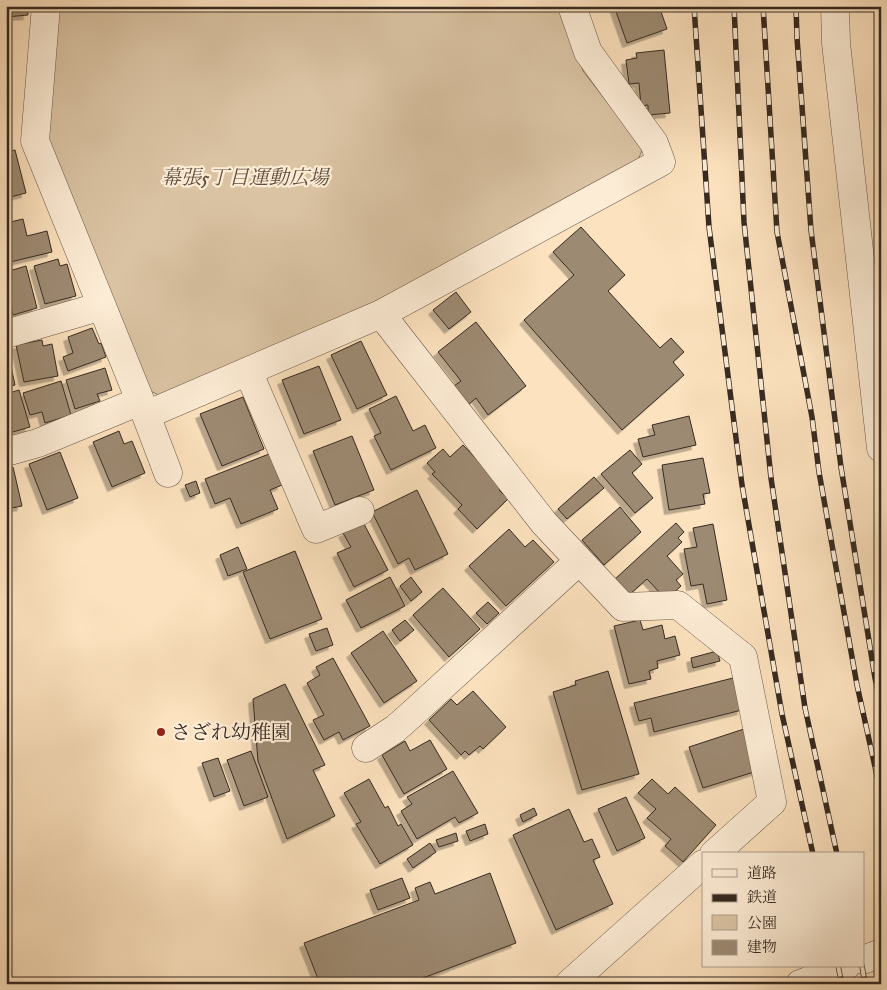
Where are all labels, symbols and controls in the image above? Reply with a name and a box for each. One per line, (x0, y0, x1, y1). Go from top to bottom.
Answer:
park label: 幕張5丁目運動広場 (161, 166, 331, 191)
place label: さざれ幼稚園 (171, 721, 291, 746)
marker: さざれ幼稚園 (155, 726, 167, 738)
legend (702, 852, 864, 968)
text: 道路 (747, 864, 777, 883)
text: 鉄道 (747, 888, 777, 907)
text: 公園 (747, 914, 777, 933)
text: 建物 (747, 938, 777, 957)

